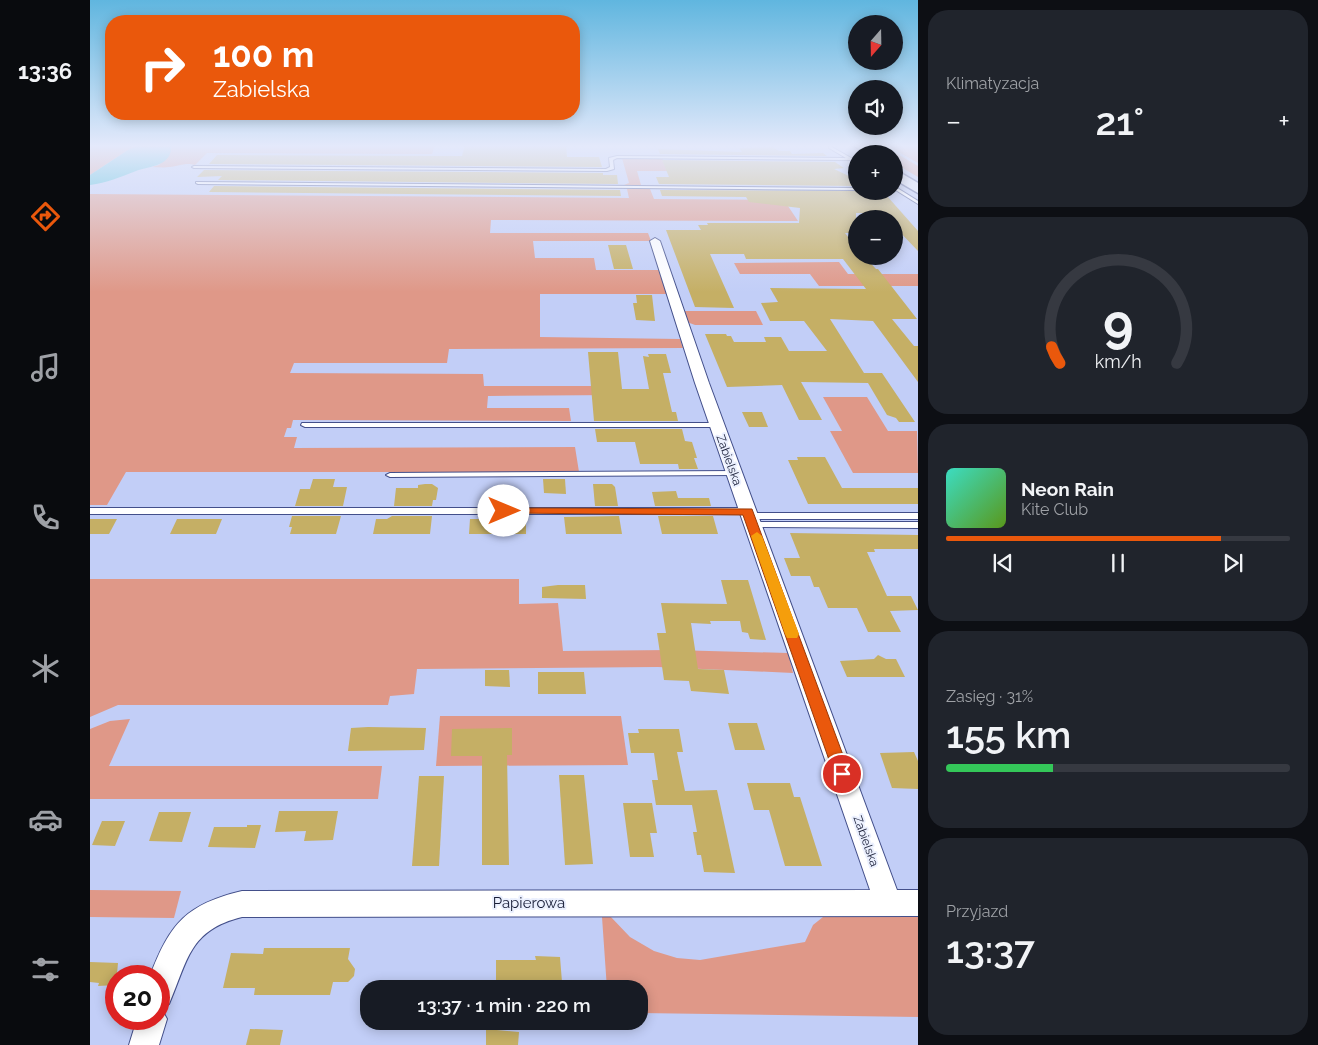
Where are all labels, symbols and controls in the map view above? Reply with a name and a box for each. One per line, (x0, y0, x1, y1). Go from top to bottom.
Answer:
north arrow (848, 15, 902, 70)
map controls (848, 15, 903, 265)
text: 100 m (213, 34, 314, 75)
icon: right (130, 35, 195, 100)
text: 13:36 (18, 58, 72, 84)
text: Klimatyzacja (946, 74, 1039, 93)
text: Zabielska (213, 76, 310, 102)
button: sound (848, 80, 903, 135)
text: 21° (1095, 99, 1144, 144)
text: − (946, 105, 961, 138)
text: + (1278, 105, 1290, 138)
button: + (848, 145, 903, 200)
icon: directions (28, 199, 63, 234)
button: − (848, 210, 903, 265)
text: 9 (1103, 293, 1133, 354)
icon: music (28, 350, 63, 385)
text: km/h (1094, 351, 1142, 372)
street label: Zabielska (713, 433, 745, 487)
text: Neon Rain (1021, 478, 1114, 500)
position arrow (477, 484, 529, 536)
icon: phone (28, 500, 63, 535)
text: Kite Club (1021, 500, 1088, 519)
icon: previous (989, 549, 1017, 577)
icon: pause (1104, 549, 1132, 577)
icon: next (1219, 549, 1247, 577)
icon: climate (28, 651, 63, 686)
text: Zasięg · 31% (946, 687, 1033, 706)
text: 155 km (946, 712, 1071, 757)
pin (821, 753, 863, 795)
icon: arrive (828, 760, 856, 788)
icon: car (28, 802, 63, 837)
street label: Zabielska (850, 814, 882, 868)
street label: Papierowa (493, 894, 565, 912)
text: Przyjazd (946, 902, 1008, 921)
text: 13:37 (946, 927, 1035, 972)
icon: filters (28, 952, 63, 987)
speed limit sign: 20 (105, 965, 170, 1030)
text: 13:37 · 1 min · 220 m (417, 994, 591, 1016)

